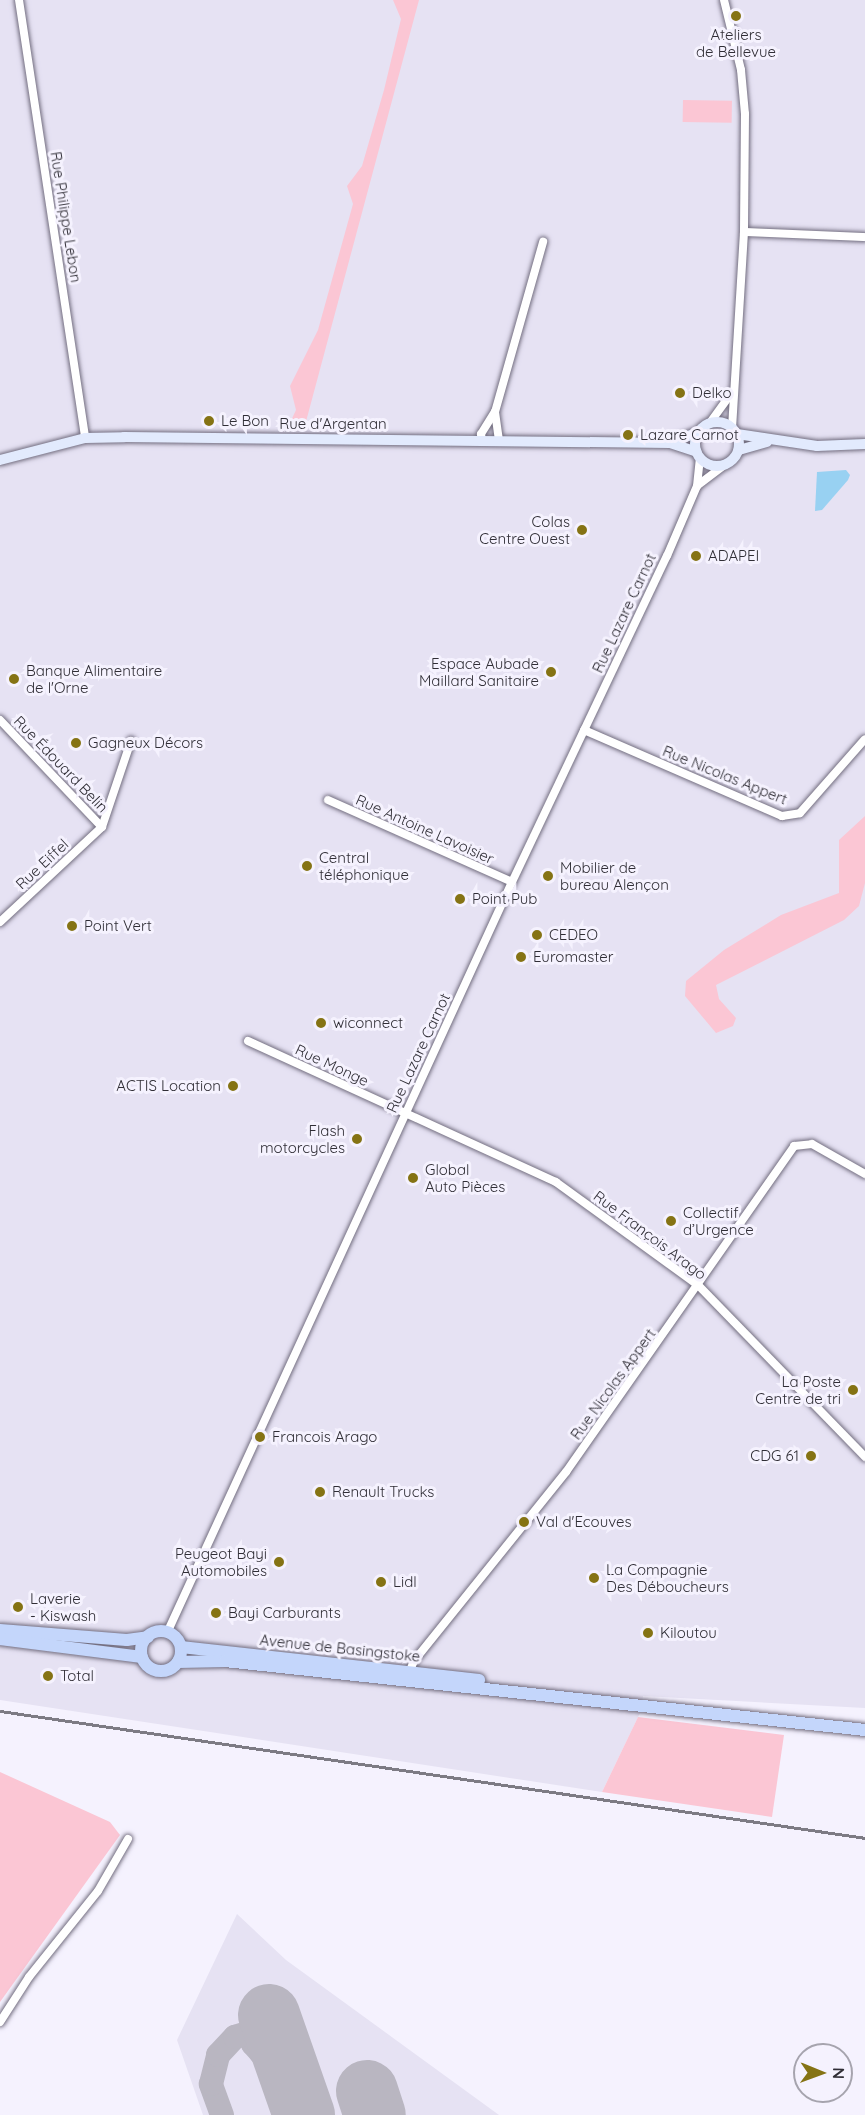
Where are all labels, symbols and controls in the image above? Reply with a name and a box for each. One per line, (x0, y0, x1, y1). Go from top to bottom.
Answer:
marker: Ateliers de Bellevue (729, 9, 743, 23)
place label: Ateliers de Bellevue (696, 25, 776, 60)
street label: Rue Philippe Lebon (47, 150, 85, 284)
place label: Delko (692, 384, 732, 402)
marker: Delko (673, 386, 687, 400)
place label: Le Bon (221, 412, 269, 430)
marker: Le Bon (202, 414, 216, 428)
street label: Rue d'Argentan (279, 415, 387, 433)
place label: Lazare Carnot (640, 426, 739, 444)
marker: Lazare Carnot (621, 428, 635, 442)
place label: Colas Centre Ouest (479, 512, 570, 547)
marker: Colas Centre Ouest (575, 523, 589, 537)
place label: ADAPEI (708, 547, 759, 565)
marker: ADAPEI (689, 549, 703, 563)
street label: Rue Lazare Carnot (588, 550, 660, 676)
place label: Espace Aubade Maillard Sanitaire (419, 654, 539, 689)
place label: Banque Alimentaire de l'Orne (26, 661, 162, 696)
marker: Espace Aubade Maillard Sanitaire (544, 665, 558, 679)
marker: Banque Alimentaire de l'Orne (7, 672, 21, 686)
street label: Rue Édouard Belin (10, 712, 112, 816)
place label: Gagneux Décors (88, 734, 203, 752)
marker: Gagneux Décors (69, 736, 83, 750)
street label: Rue Nicolas Appert (660, 742, 790, 808)
street label: Rue Antoine Lavoisier (353, 790, 497, 868)
street label: Rue Eiffel (12, 835, 72, 893)
place label: Central téléphonique (319, 848, 409, 883)
place label: Mobilier de bureau Alençon (560, 858, 669, 893)
marker: Central téléphonique (300, 859, 314, 873)
marker: Mobilier de bureau Alençon (541, 869, 555, 883)
place label: Point Pub (472, 890, 537, 908)
marker: Point Pub (453, 892, 467, 906)
place label: Point Vert (84, 917, 152, 935)
marker: Point Vert (65, 919, 79, 933)
place label: CEDEO (549, 926, 598, 944)
marker: CEDEO (530, 928, 544, 942)
place label: Euromaster (533, 948, 613, 966)
marker: Euromaster (514, 950, 528, 964)
street label: Rue Lazare Carnot (382, 990, 454, 1116)
place label: wiconnect (333, 1014, 403, 1032)
marker: wiconnect (314, 1016, 328, 1030)
street label: Rue Monge (293, 1040, 371, 1090)
place label: ACTIS Location (116, 1077, 221, 1095)
marker: ACTIS Location (226, 1079, 240, 1093)
place label: Flash motorcycles (260, 1121, 345, 1156)
marker: Flash motorcycles (350, 1132, 364, 1146)
place label: Global Auto Pièces (425, 1160, 505, 1195)
marker: Global Auto Pièces (406, 1171, 420, 1185)
street label: Rue François Arago (590, 1187, 710, 1283)
place label: Collectif d’Urgence (683, 1203, 754, 1238)
marker: Collectif d’Urgence (664, 1214, 678, 1228)
street label: Rue Nicolas Appert (567, 1325, 659, 1443)
place label: La Poste Centre de tri (755, 1372, 841, 1407)
marker: La Poste Centre de tri (846, 1383, 860, 1397)
place label: Francois Arago (272, 1428, 377, 1446)
marker: Francois Arago (253, 1430, 267, 1444)
place label: CDG 61 (750, 1447, 799, 1465)
marker: CDG 61 (804, 1449, 818, 1463)
place label: Renault Trucks (332, 1483, 434, 1501)
marker: Renault Trucks (313, 1485, 327, 1499)
place label: Val d'Ecouves (536, 1513, 632, 1531)
marker: Val d'Ecouves (517, 1515, 531, 1529)
place label: Peugeot Bayi Automobiles (175, 1544, 267, 1579)
marker: Peugeot Bayi Automobiles (272, 1555, 286, 1569)
place label: La Compagnie Des Déboucheurs (606, 1560, 729, 1595)
marker: La Compagnie Des Déboucheurs (587, 1571, 601, 1585)
place label: Lidl (393, 1573, 417, 1591)
marker: Lidl (374, 1575, 388, 1589)
place label: Laverie - Kiswash (30, 1589, 96, 1624)
marker: Laverie - Kiswash (11, 1600, 25, 1614)
place label: Bayi Carburants (228, 1604, 341, 1622)
marker: Bayi Carburants (209, 1606, 223, 1620)
place label: Kiloutou (660, 1624, 717, 1642)
marker: Kiloutou (641, 1626, 655, 1640)
street label: Avenue de Basingstoke (259, 1631, 421, 1665)
place label: Total (60, 1667, 94, 1685)
marker: Total (41, 1669, 55, 1683)
north arrow (793, 2043, 853, 2103)
text: N (829, 2067, 849, 2079)

